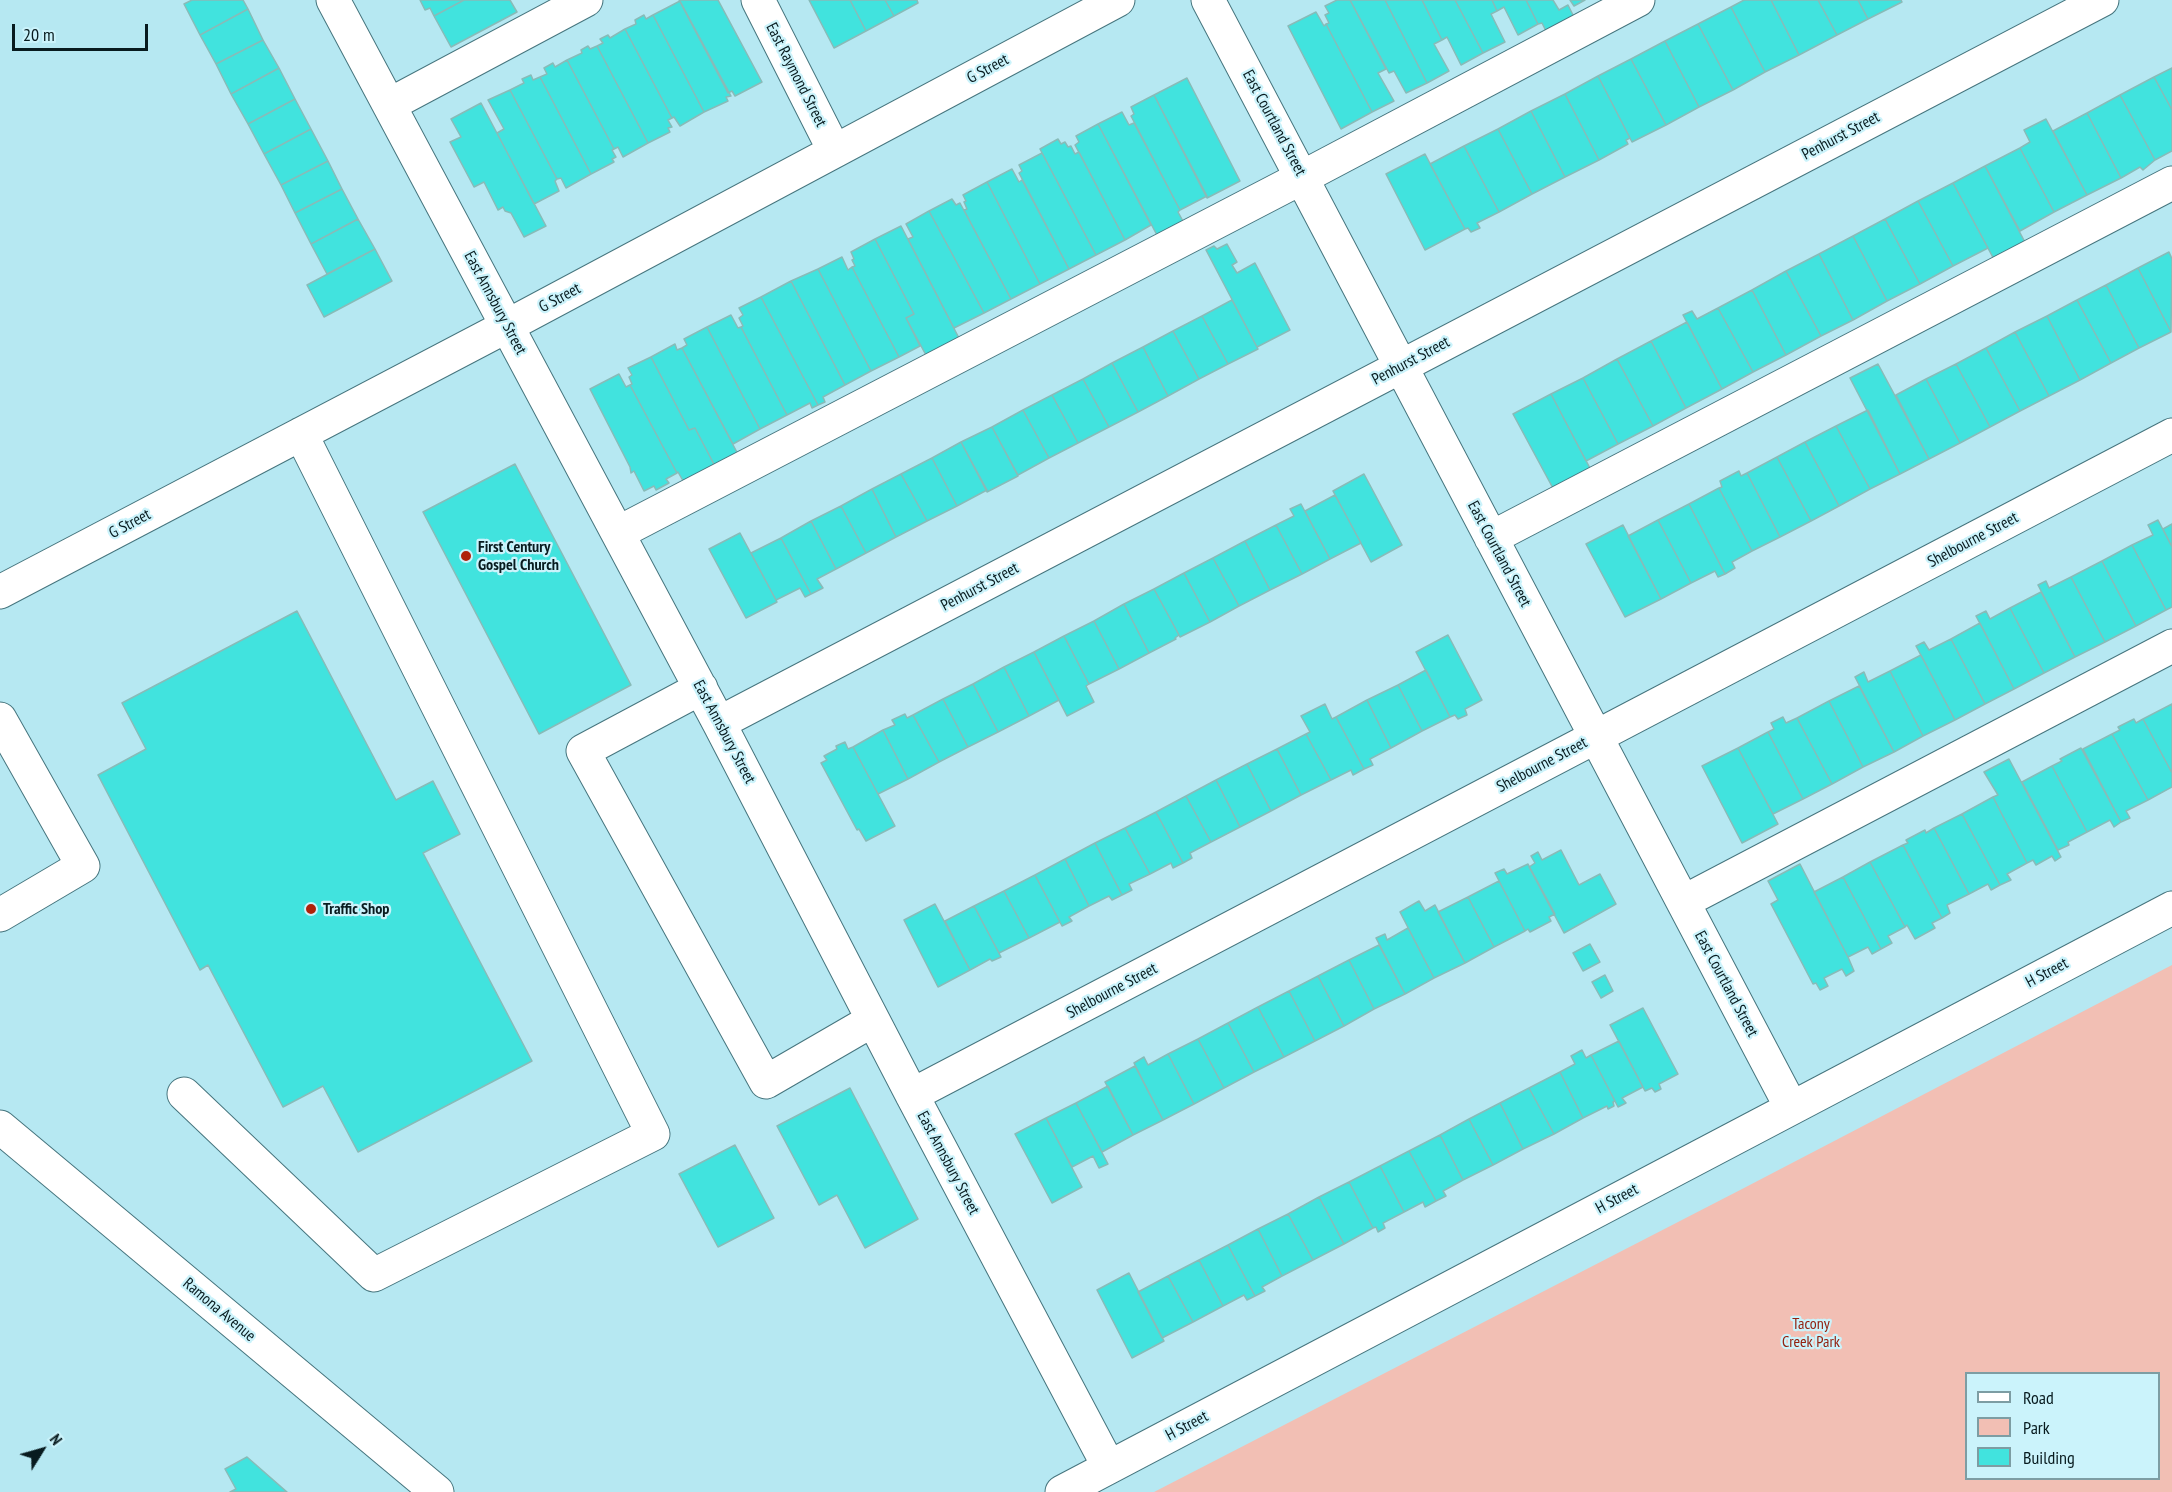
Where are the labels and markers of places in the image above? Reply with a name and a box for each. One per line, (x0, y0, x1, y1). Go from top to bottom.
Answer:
place label: First Century Gospel Church (478, 537, 559, 575)
marker: First Century Gospel Church (459, 549, 473, 563)
place label: Traffic Shop (323, 899, 389, 919)
marker: Traffic Shop (304, 902, 318, 916)

